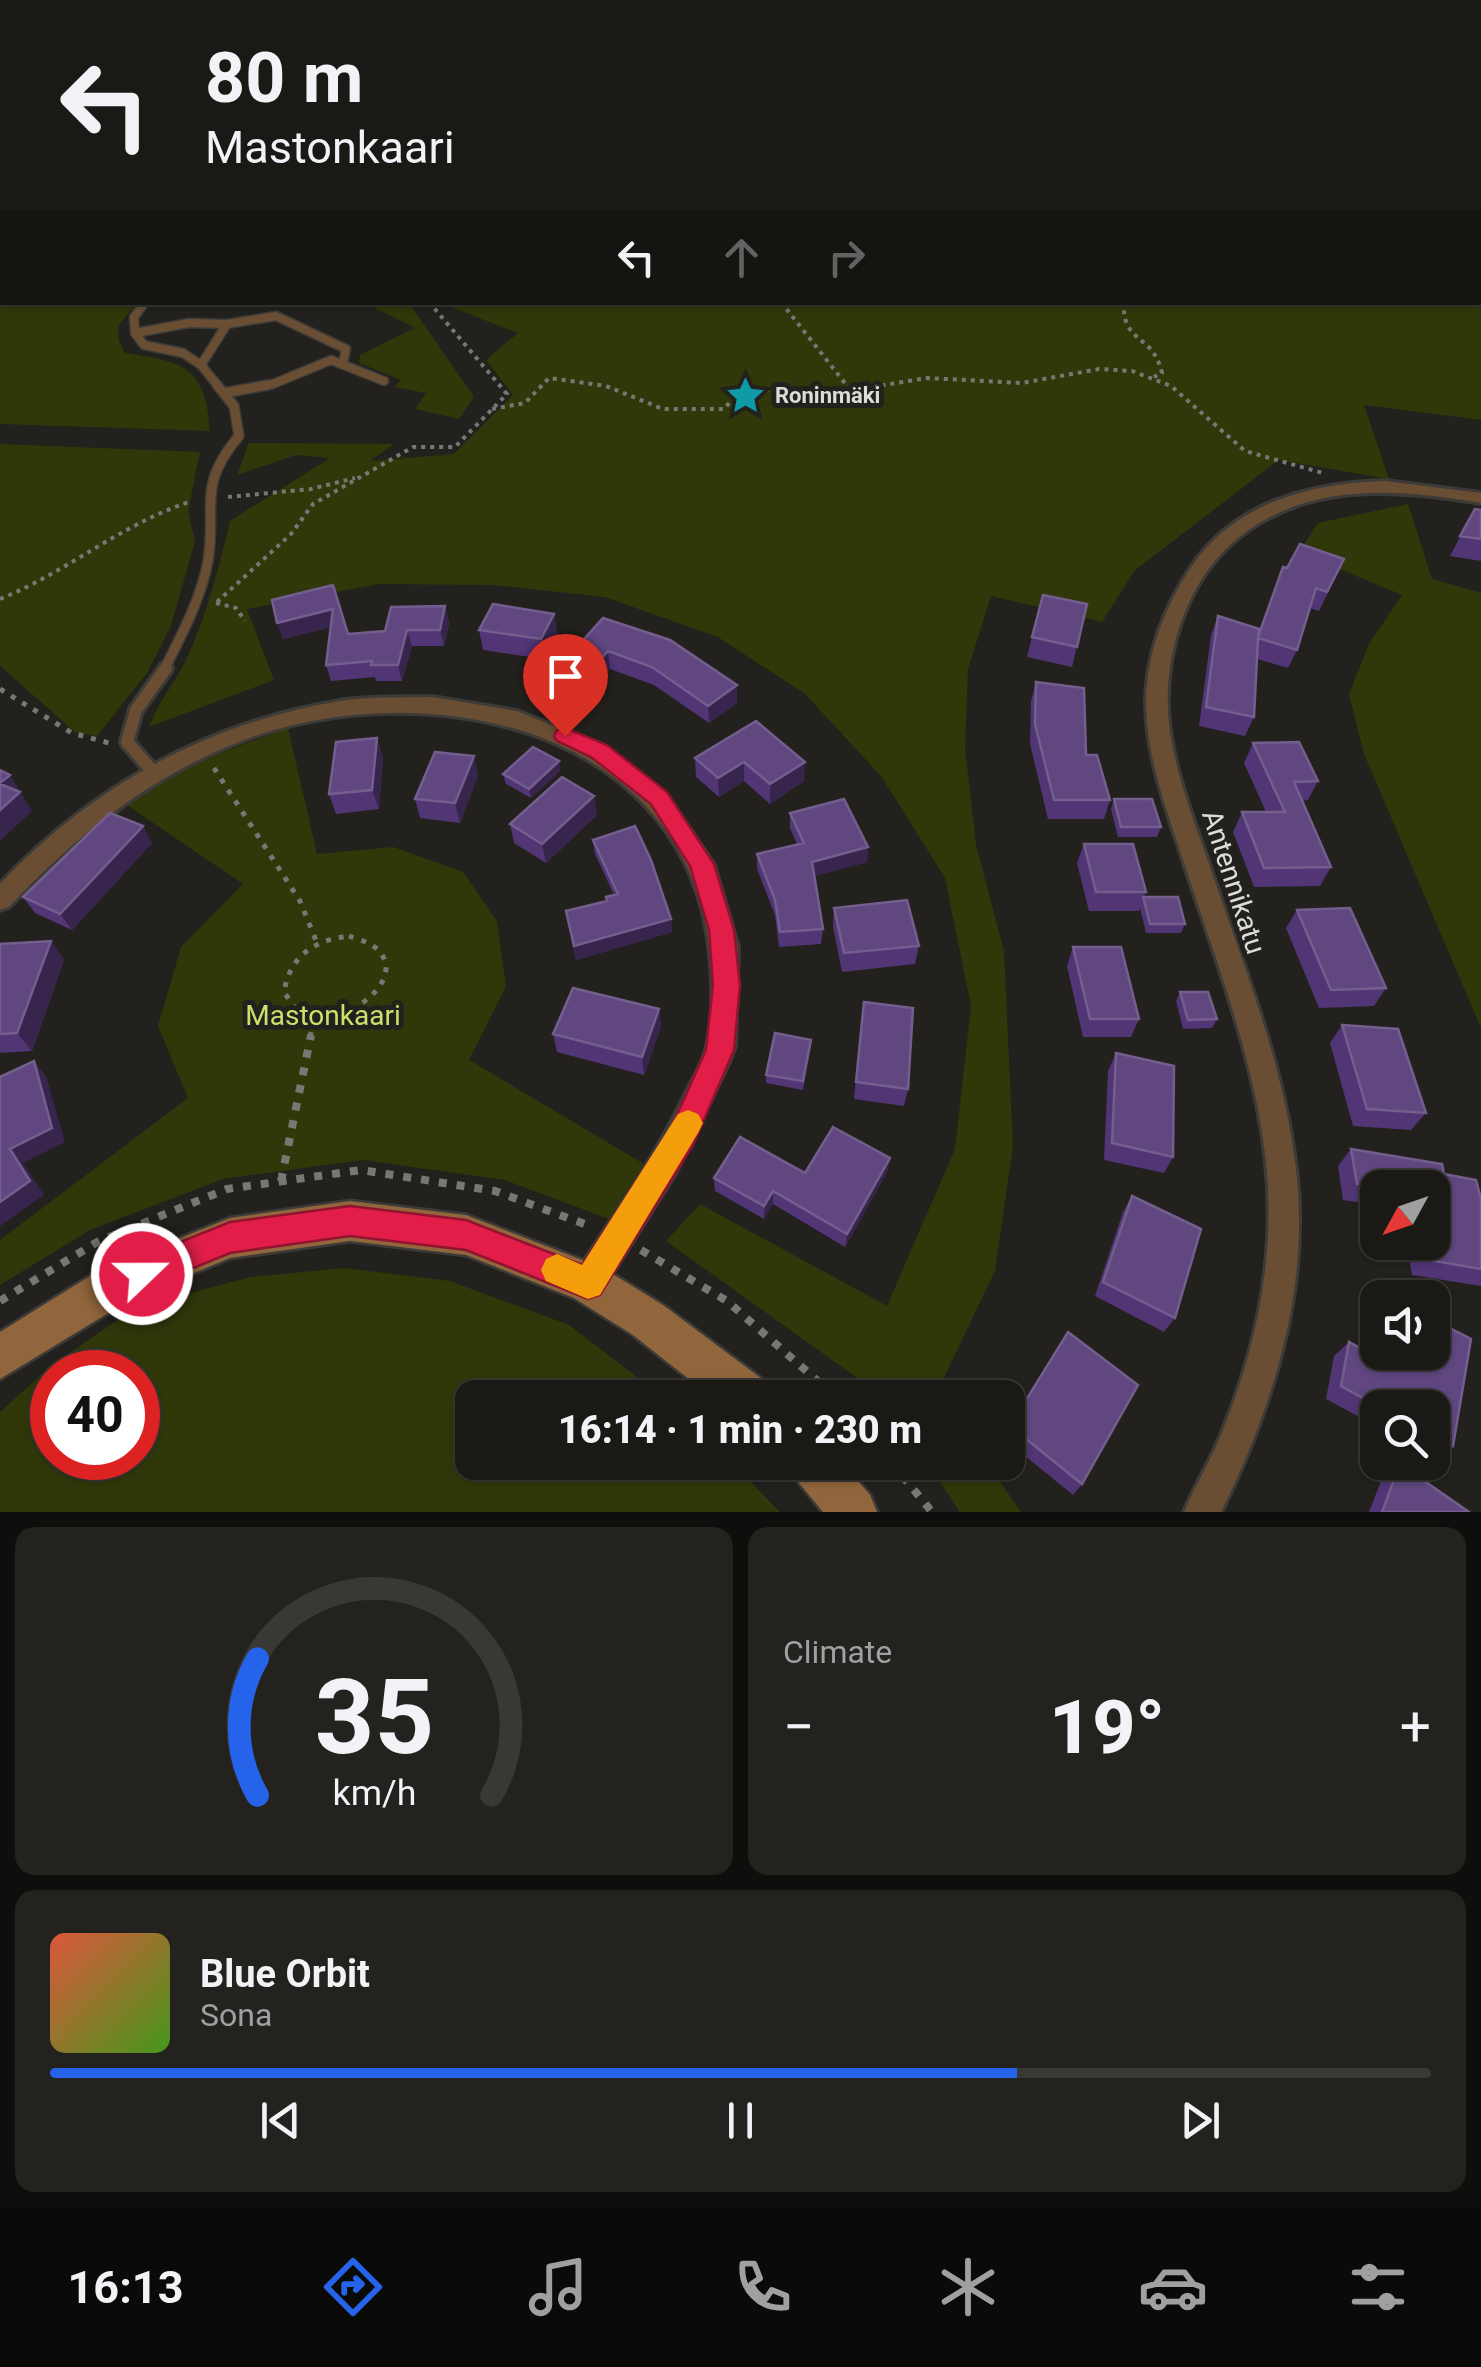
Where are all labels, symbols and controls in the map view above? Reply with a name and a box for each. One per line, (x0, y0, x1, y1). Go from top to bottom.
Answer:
text: 80 m (205, 37, 363, 119)
icon: left (40, 40, 170, 170)
text: Mastonkaari (205, 121, 455, 174)
icon: left (609, 230, 664, 285)
icon: ahead (714, 230, 769, 285)
icon: right (819, 230, 874, 285)
place icon: Roninmäki (724, 374, 766, 416)
place label: Roninmäki (775, 383, 880, 408)
pin (523, 634, 608, 737)
icon: arrive (538, 649, 593, 704)
street label: Antennikatu (1195, 806, 1273, 958)
park label: Mastonkaari (245, 999, 401, 1032)
north arrow (1360, 1170, 1450, 1260)
map controls (1360, 1170, 1450, 1480)
position arrow (90, 1222, 194, 1326)
button: sound (1360, 1280, 1450, 1370)
speed limit sign: 40 (30, 1350, 160, 1480)
button: search (1360, 1390, 1450, 1480)
text: 16:14 · 1 min · 230 m (558, 1408, 922, 1452)
text: Climate (783, 1633, 892, 1671)
text: 35 (314, 1657, 434, 1778)
text: 19° (1049, 1683, 1165, 1771)
text: − (783, 1695, 814, 1759)
text: + (1400, 1695, 1431, 1759)
text: km/h (332, 1772, 416, 1814)
text: Blue Orbit (200, 1952, 370, 1996)
text: Sona (200, 1996, 272, 2034)
icon: previous (253, 2093, 308, 2148)
icon: pause (713, 2093, 768, 2148)
icon: next (1173, 2093, 1228, 2148)
icon: directions (318, 2252, 388, 2322)
icon: music (523, 2252, 593, 2322)
icon: phone (728, 2252, 798, 2322)
icon: climate (933, 2252, 1003, 2322)
icon: car (1138, 2252, 1208, 2322)
icon: filters (1343, 2252, 1413, 2322)
text: 16:13 (68, 2261, 183, 2314)

